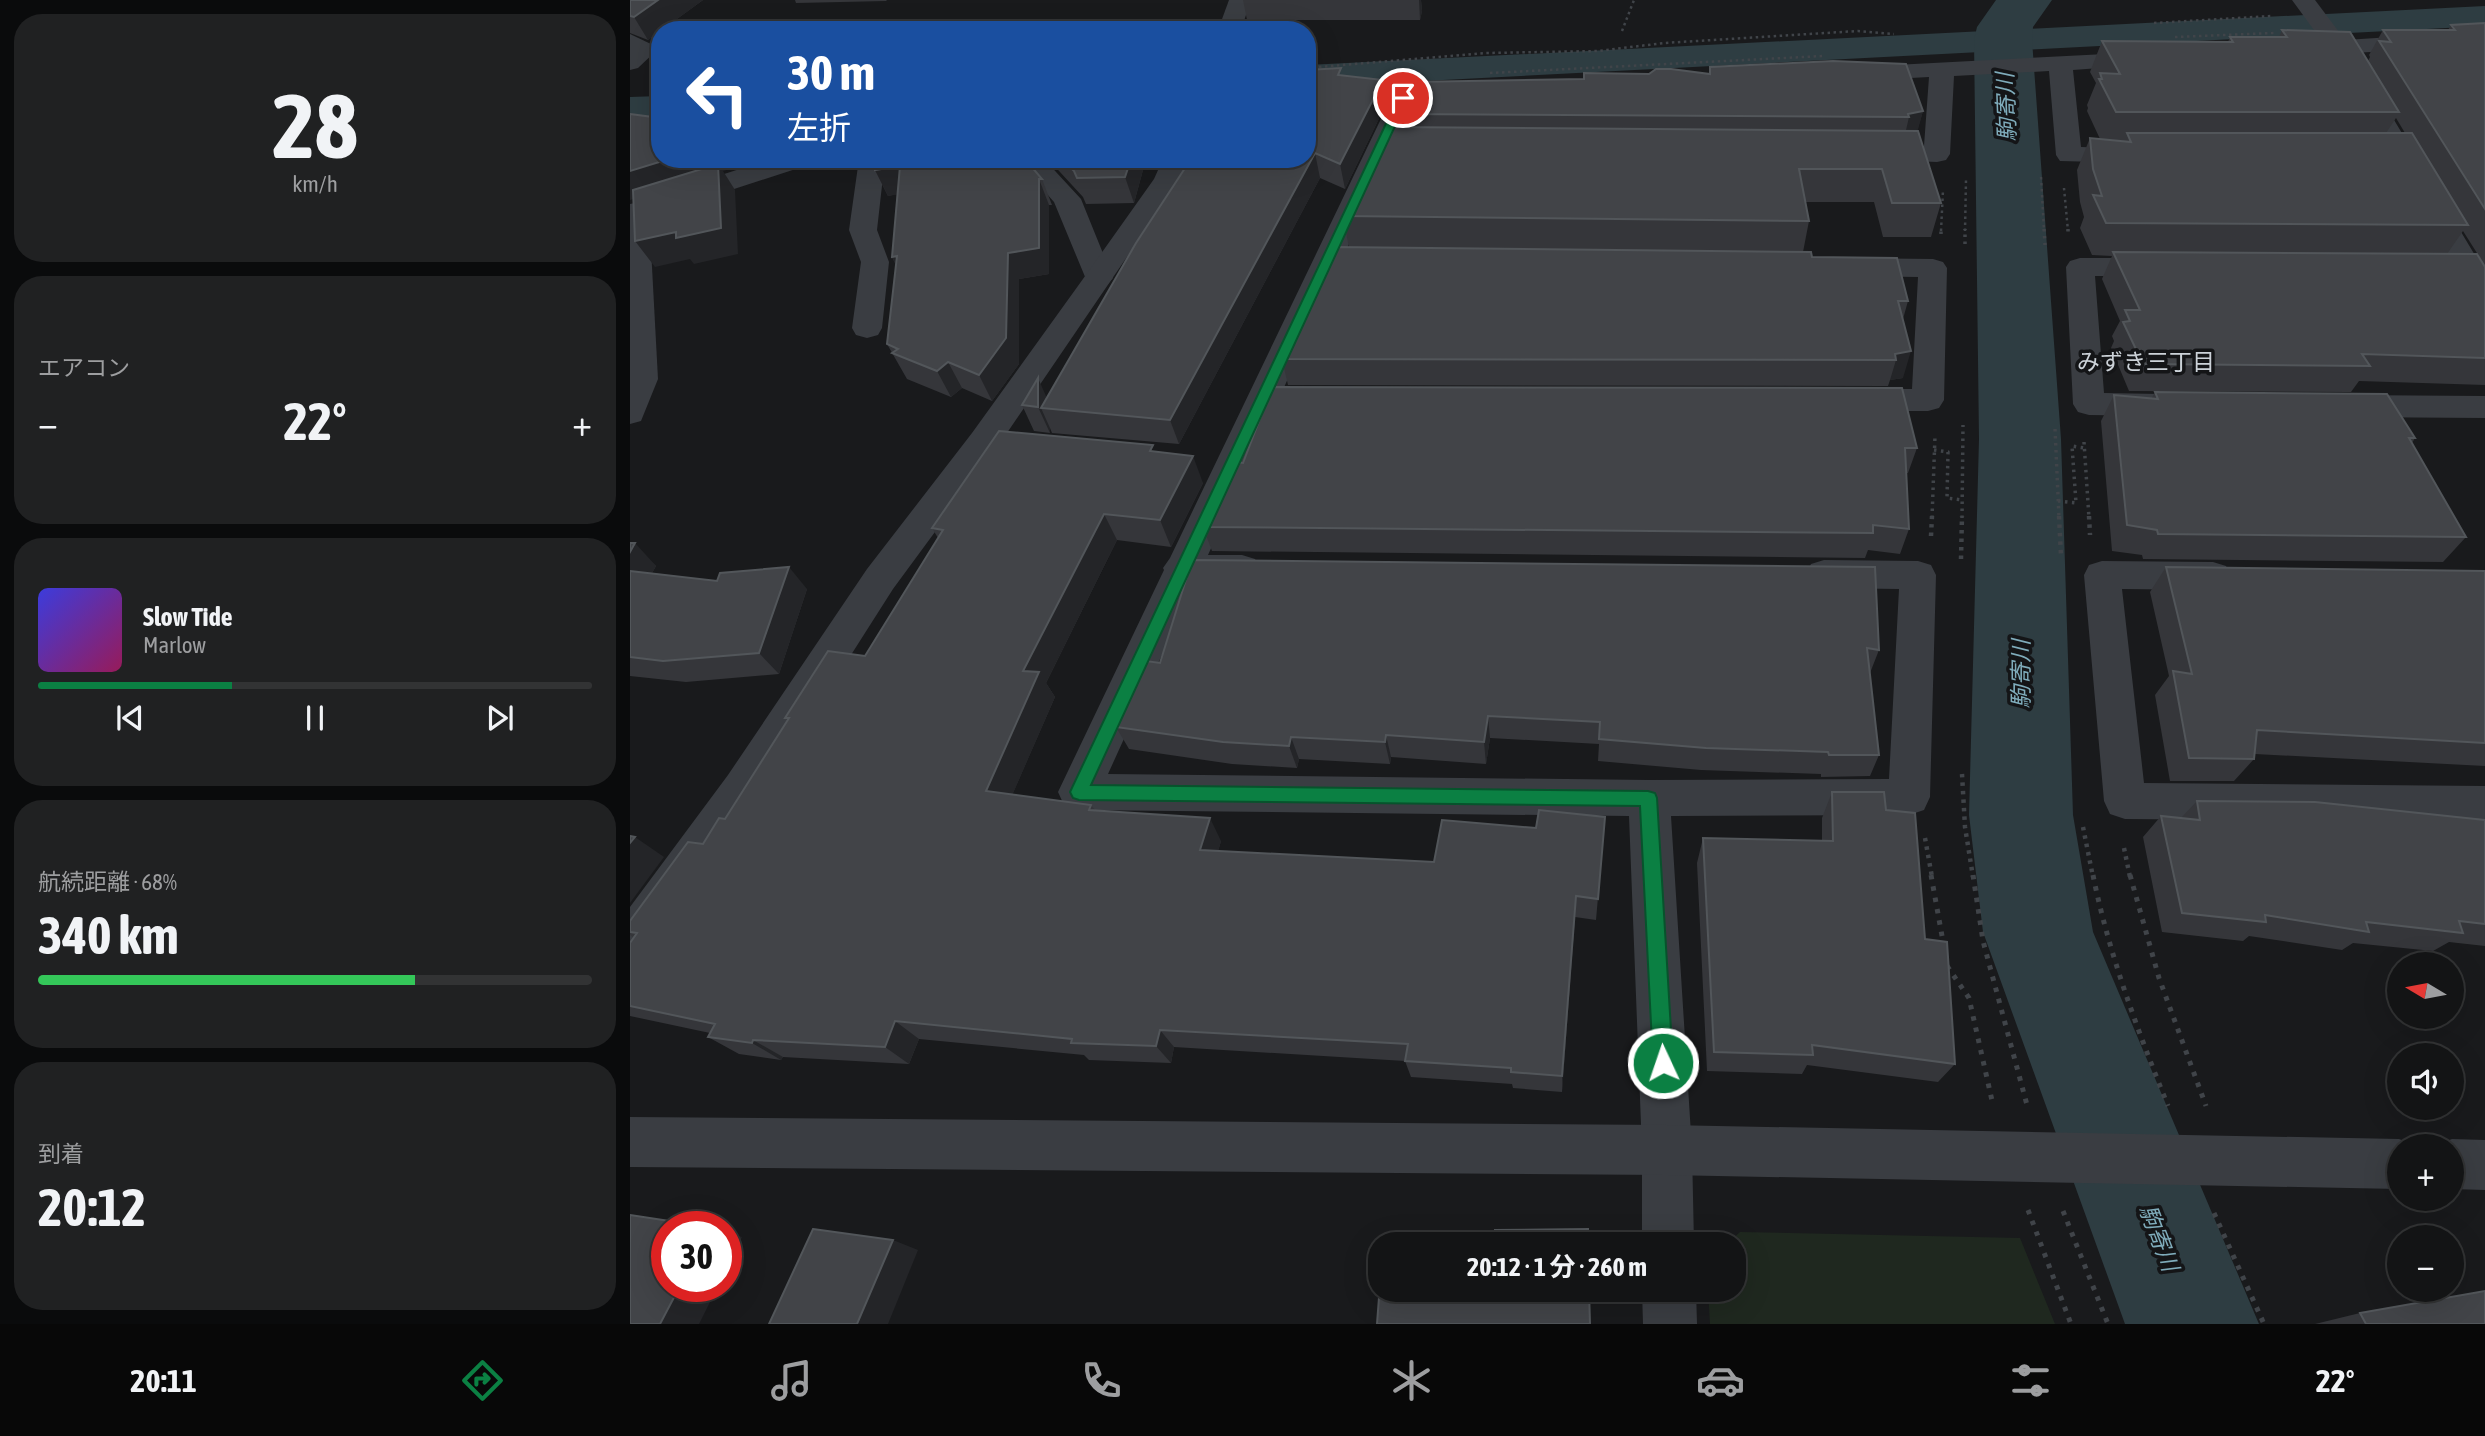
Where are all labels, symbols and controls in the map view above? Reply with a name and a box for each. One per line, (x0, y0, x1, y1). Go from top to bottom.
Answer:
text: 30 m (787, 44, 875, 100)
icon: left (672, 49, 763, 140)
pin (1373, 68, 1433, 128)
water label: 駒寄川 (1992, 69, 2020, 142)
text: 28 (272, 73, 358, 177)
icon: arrive (1384, 79, 1422, 117)
text: 左折 (787, 109, 851, 146)
text: km/h (292, 171, 338, 197)
district label: みずき三丁目 (2077, 349, 2215, 375)
text: エアコン (38, 355, 130, 381)
text: 22° (283, 391, 347, 451)
text: − (38, 401, 58, 444)
text: + (572, 401, 592, 444)
text: Slow Tide (143, 602, 233, 632)
text: Marlow (143, 632, 206, 658)
water label: 駒寄川 (2008, 637, 2034, 709)
icon: previous (111, 699, 149, 737)
icon: pause (296, 699, 334, 737)
icon: next (481, 699, 519, 737)
text: 航続距離 · 68% (38, 869, 177, 895)
text: 340 km (38, 905, 179, 965)
north arrow (2387, 952, 2464, 1029)
map controls (2387, 952, 2464, 1302)
position arrow (1626, 1026, 1700, 1100)
button: sound (2387, 1043, 2464, 1120)
button: + (2387, 1134, 2464, 1211)
text: 到着 (38, 1141, 84, 1167)
text: 20:12 (38, 1177, 146, 1237)
water label: 駒寄川 (2134, 1201, 2185, 1278)
speed limit sign: 30 (651, 1211, 742, 1302)
button: − (2387, 1225, 2464, 1302)
text: 20:12 · 1 分 · 260 m (1467, 1252, 1647, 1282)
icon: directions (458, 1356, 507, 1405)
icon: music (767, 1356, 816, 1405)
icon: phone (1077, 1356, 1126, 1405)
icon: climate (1387, 1356, 1436, 1405)
icon: car (1696, 1356, 1745, 1405)
icon: filters (2006, 1356, 2055, 1405)
text: 20:11 (130, 1362, 197, 1399)
text: 22° (2316, 1362, 2355, 1399)

